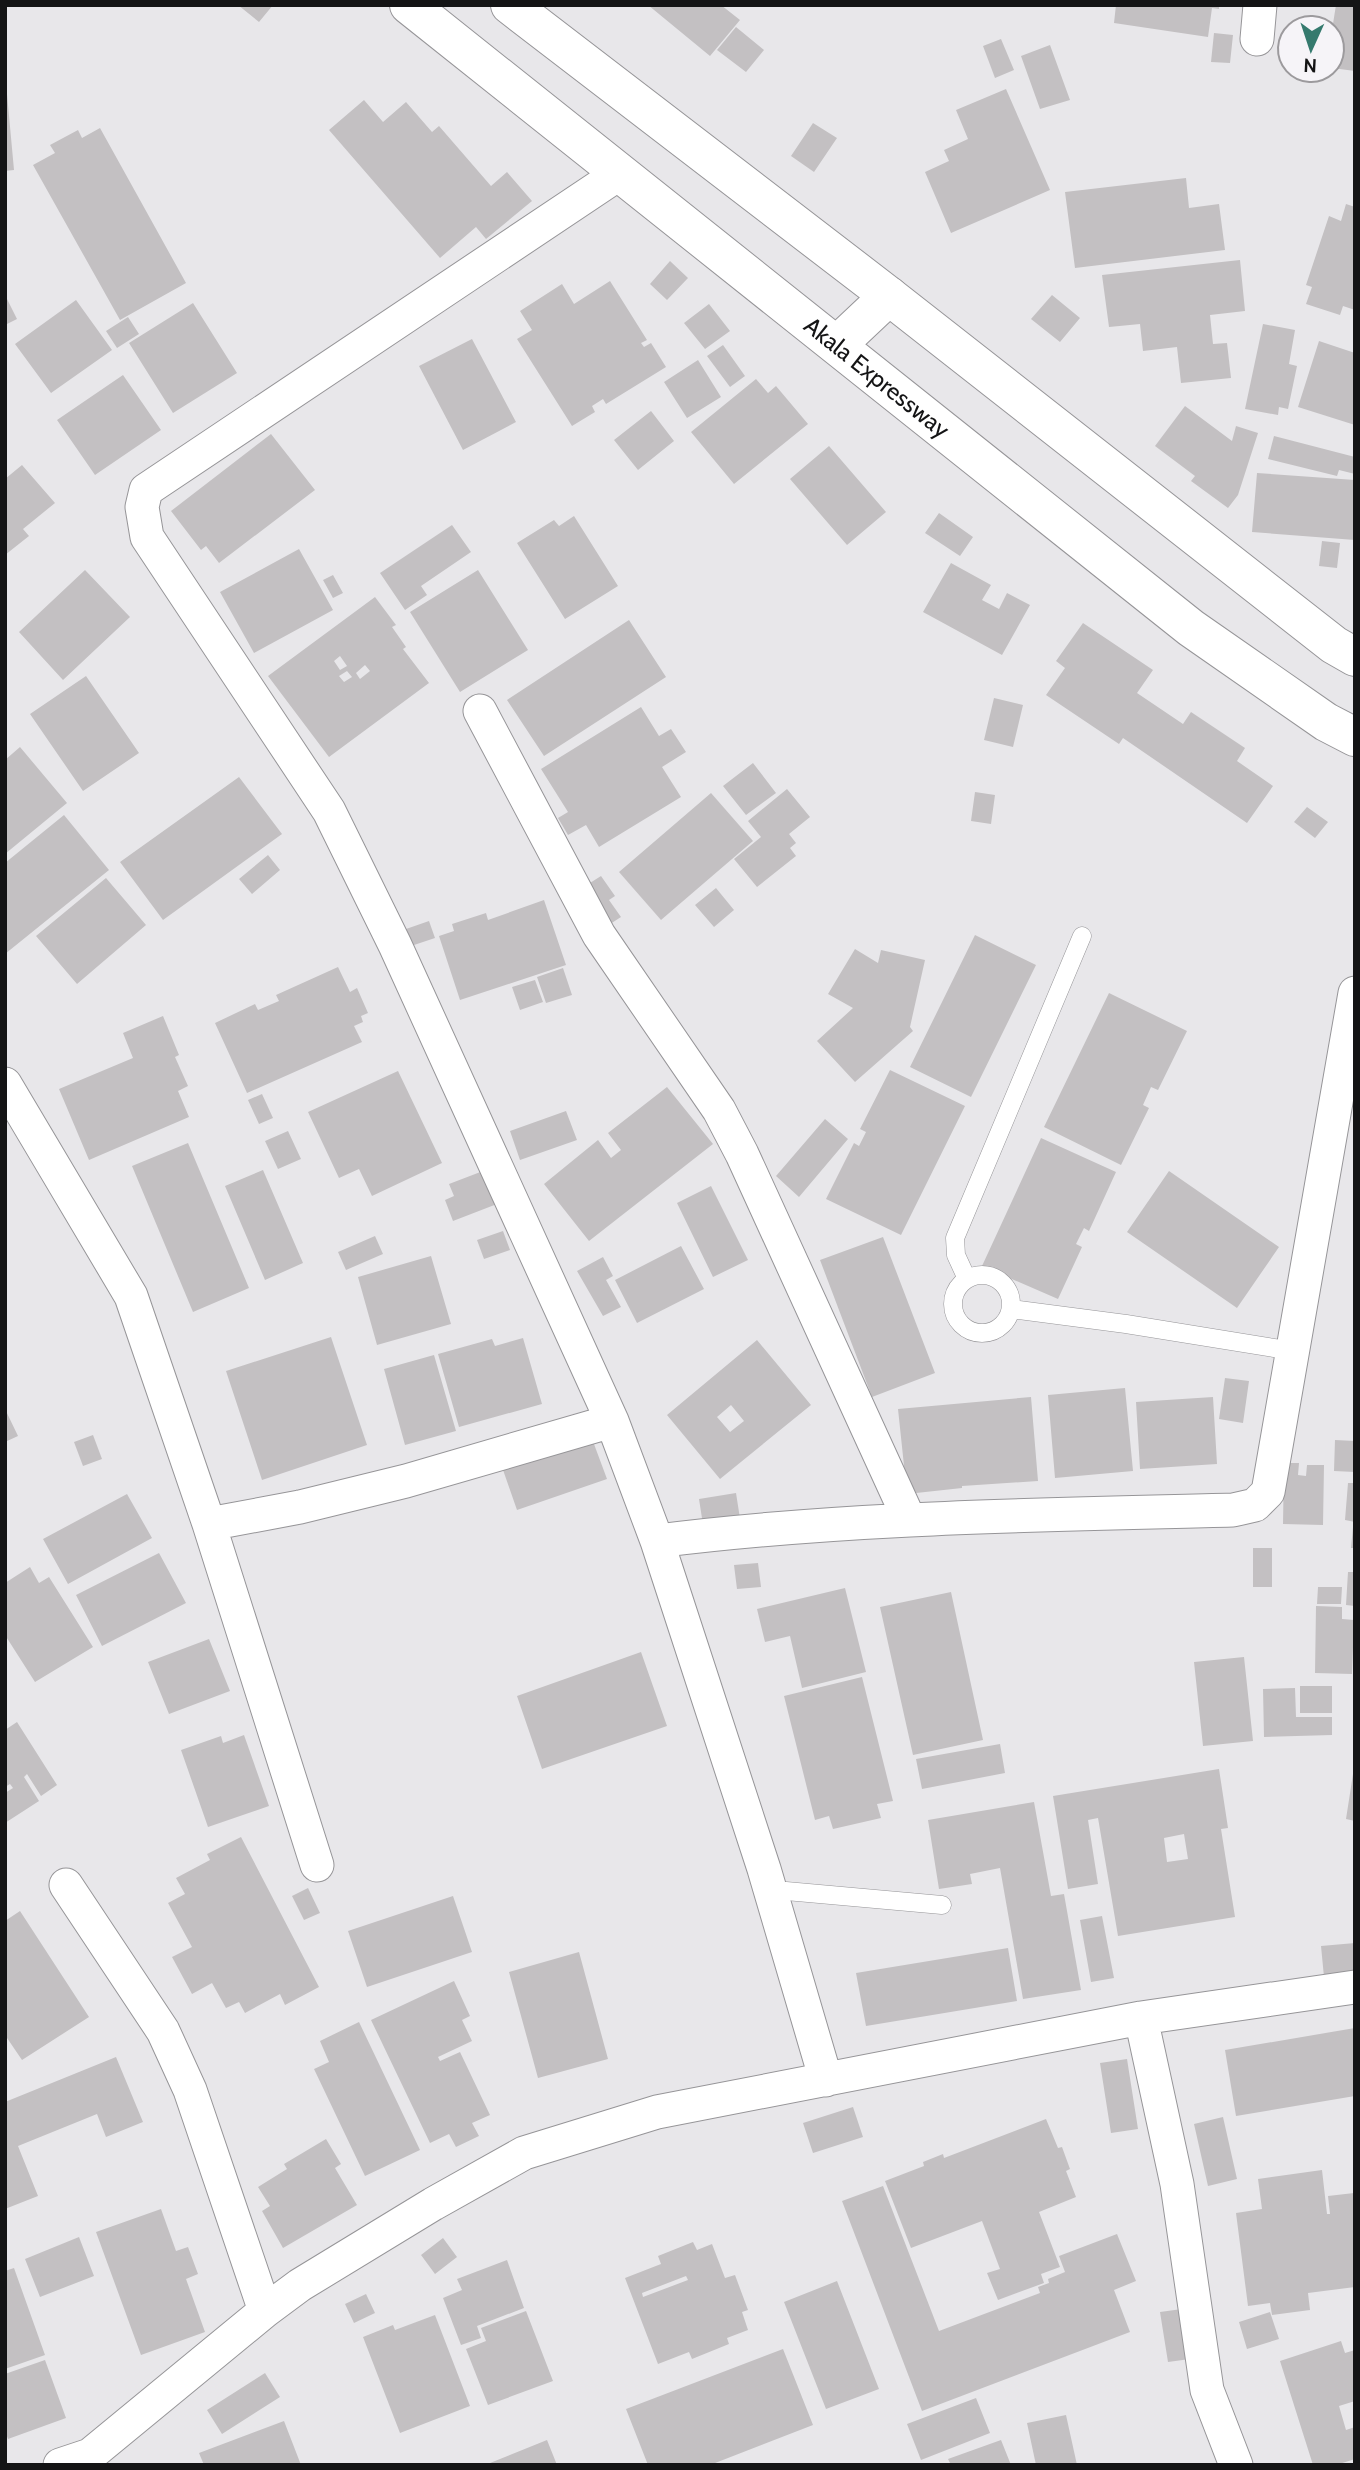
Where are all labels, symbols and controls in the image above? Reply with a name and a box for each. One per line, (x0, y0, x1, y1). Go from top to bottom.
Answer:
north arrow (1276, 14, 1346, 84)
text: N (1303, 54, 1317, 77)
street label: Akala Expressway (799, 311, 956, 444)

